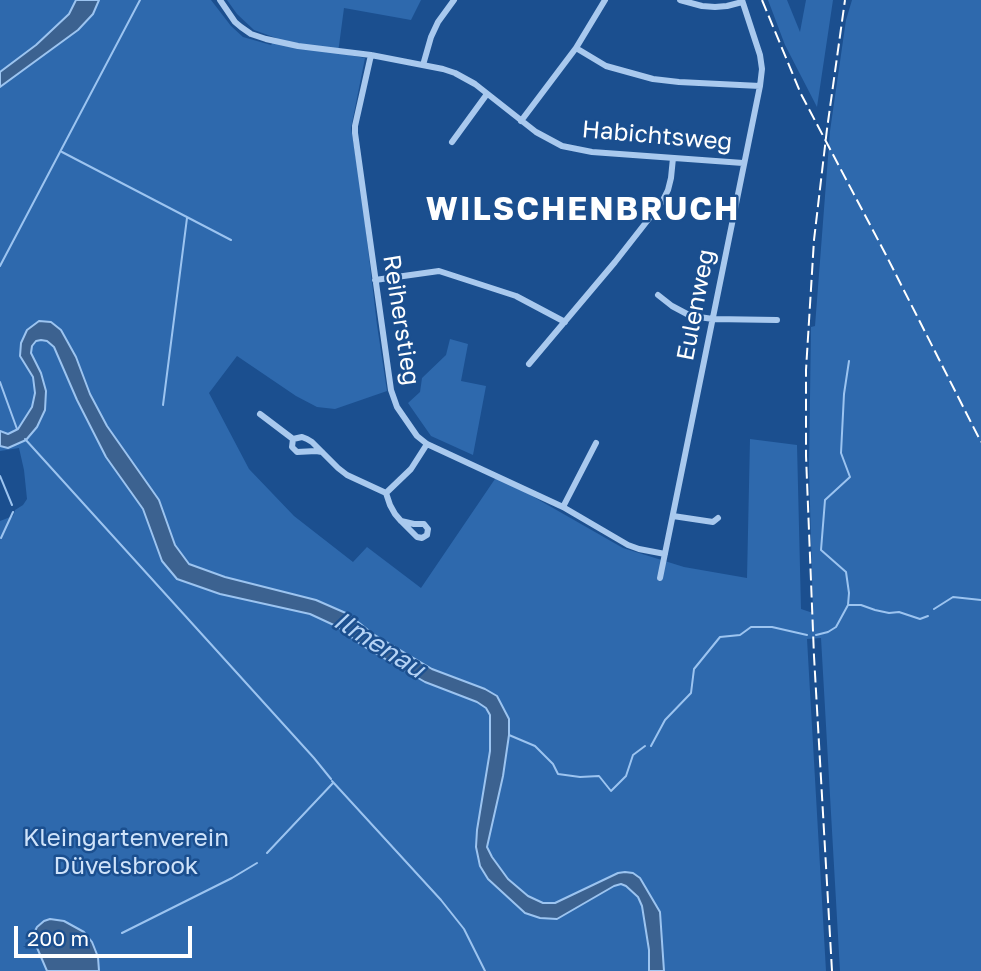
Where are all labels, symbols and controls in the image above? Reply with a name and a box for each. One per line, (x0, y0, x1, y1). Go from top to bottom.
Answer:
street label: Habichtsweg (581, 115, 733, 157)
district label: WILSCHENBRUCH (427, 191, 739, 229)
street label: Eulenweg (671, 247, 721, 363)
street label: Reiherstieg (376, 253, 426, 387)
water label: Ilmenau (328, 605, 430, 685)
park label: Kleingartenverein Düvelsbrook (23, 824, 229, 880)
scale bar (18, 912, 196, 956)
text: 200 m (27, 925, 89, 951)

